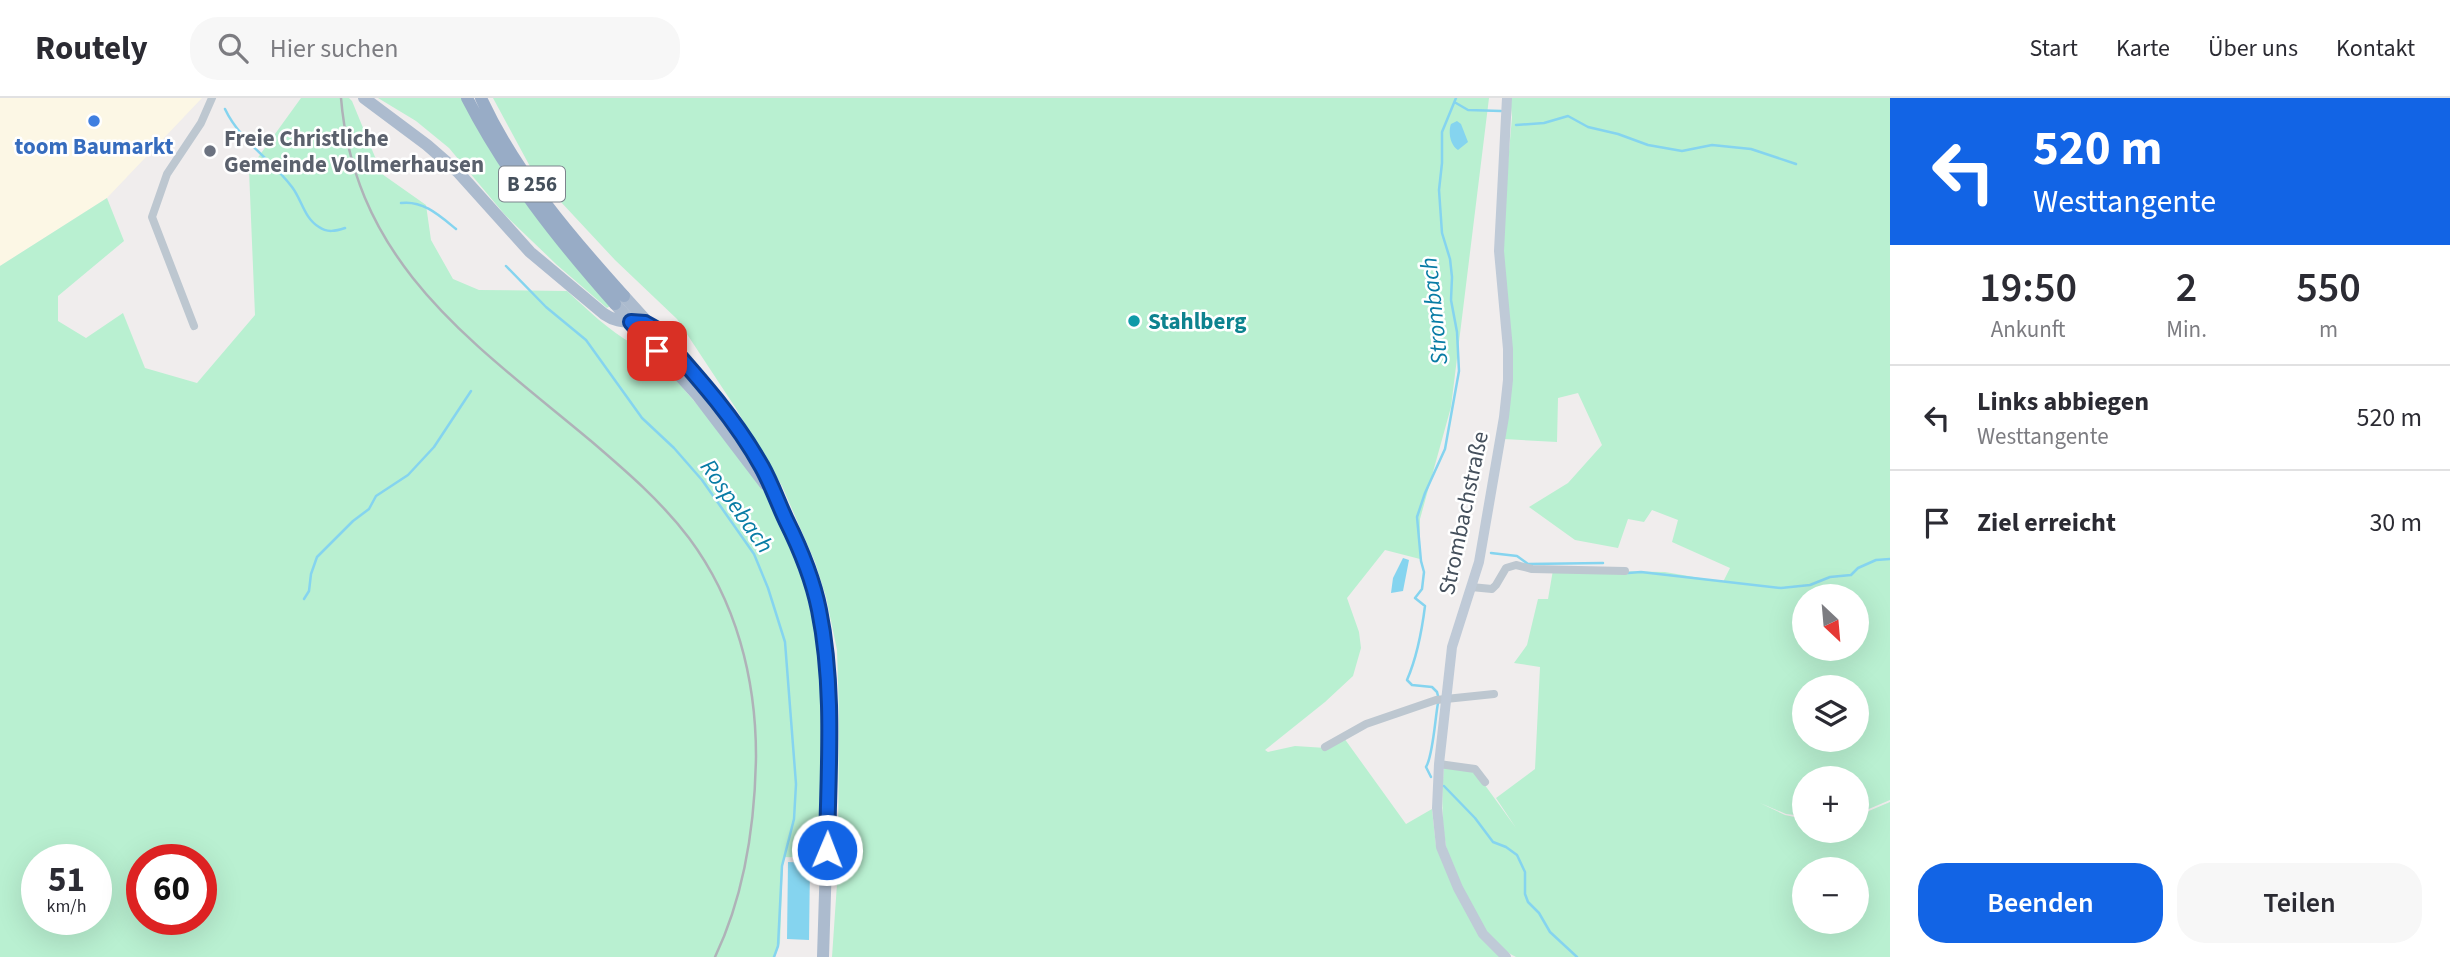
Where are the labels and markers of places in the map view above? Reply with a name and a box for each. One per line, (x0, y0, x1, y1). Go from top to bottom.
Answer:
marker: toom Baumarkt (86, 113, 102, 129)
place label: Freie Christliche Gemeinde Vollmerhausen (224, 122, 484, 181)
place label: toom Baumarkt (15, 130, 174, 163)
marker: Freie Christliche Gemeinde Vollmerhausen (202, 143, 218, 159)
place label: Stahlberg (1148, 305, 1247, 338)
marker: Stahlberg (1126, 313, 1142, 329)
pin (627, 321, 687, 381)

